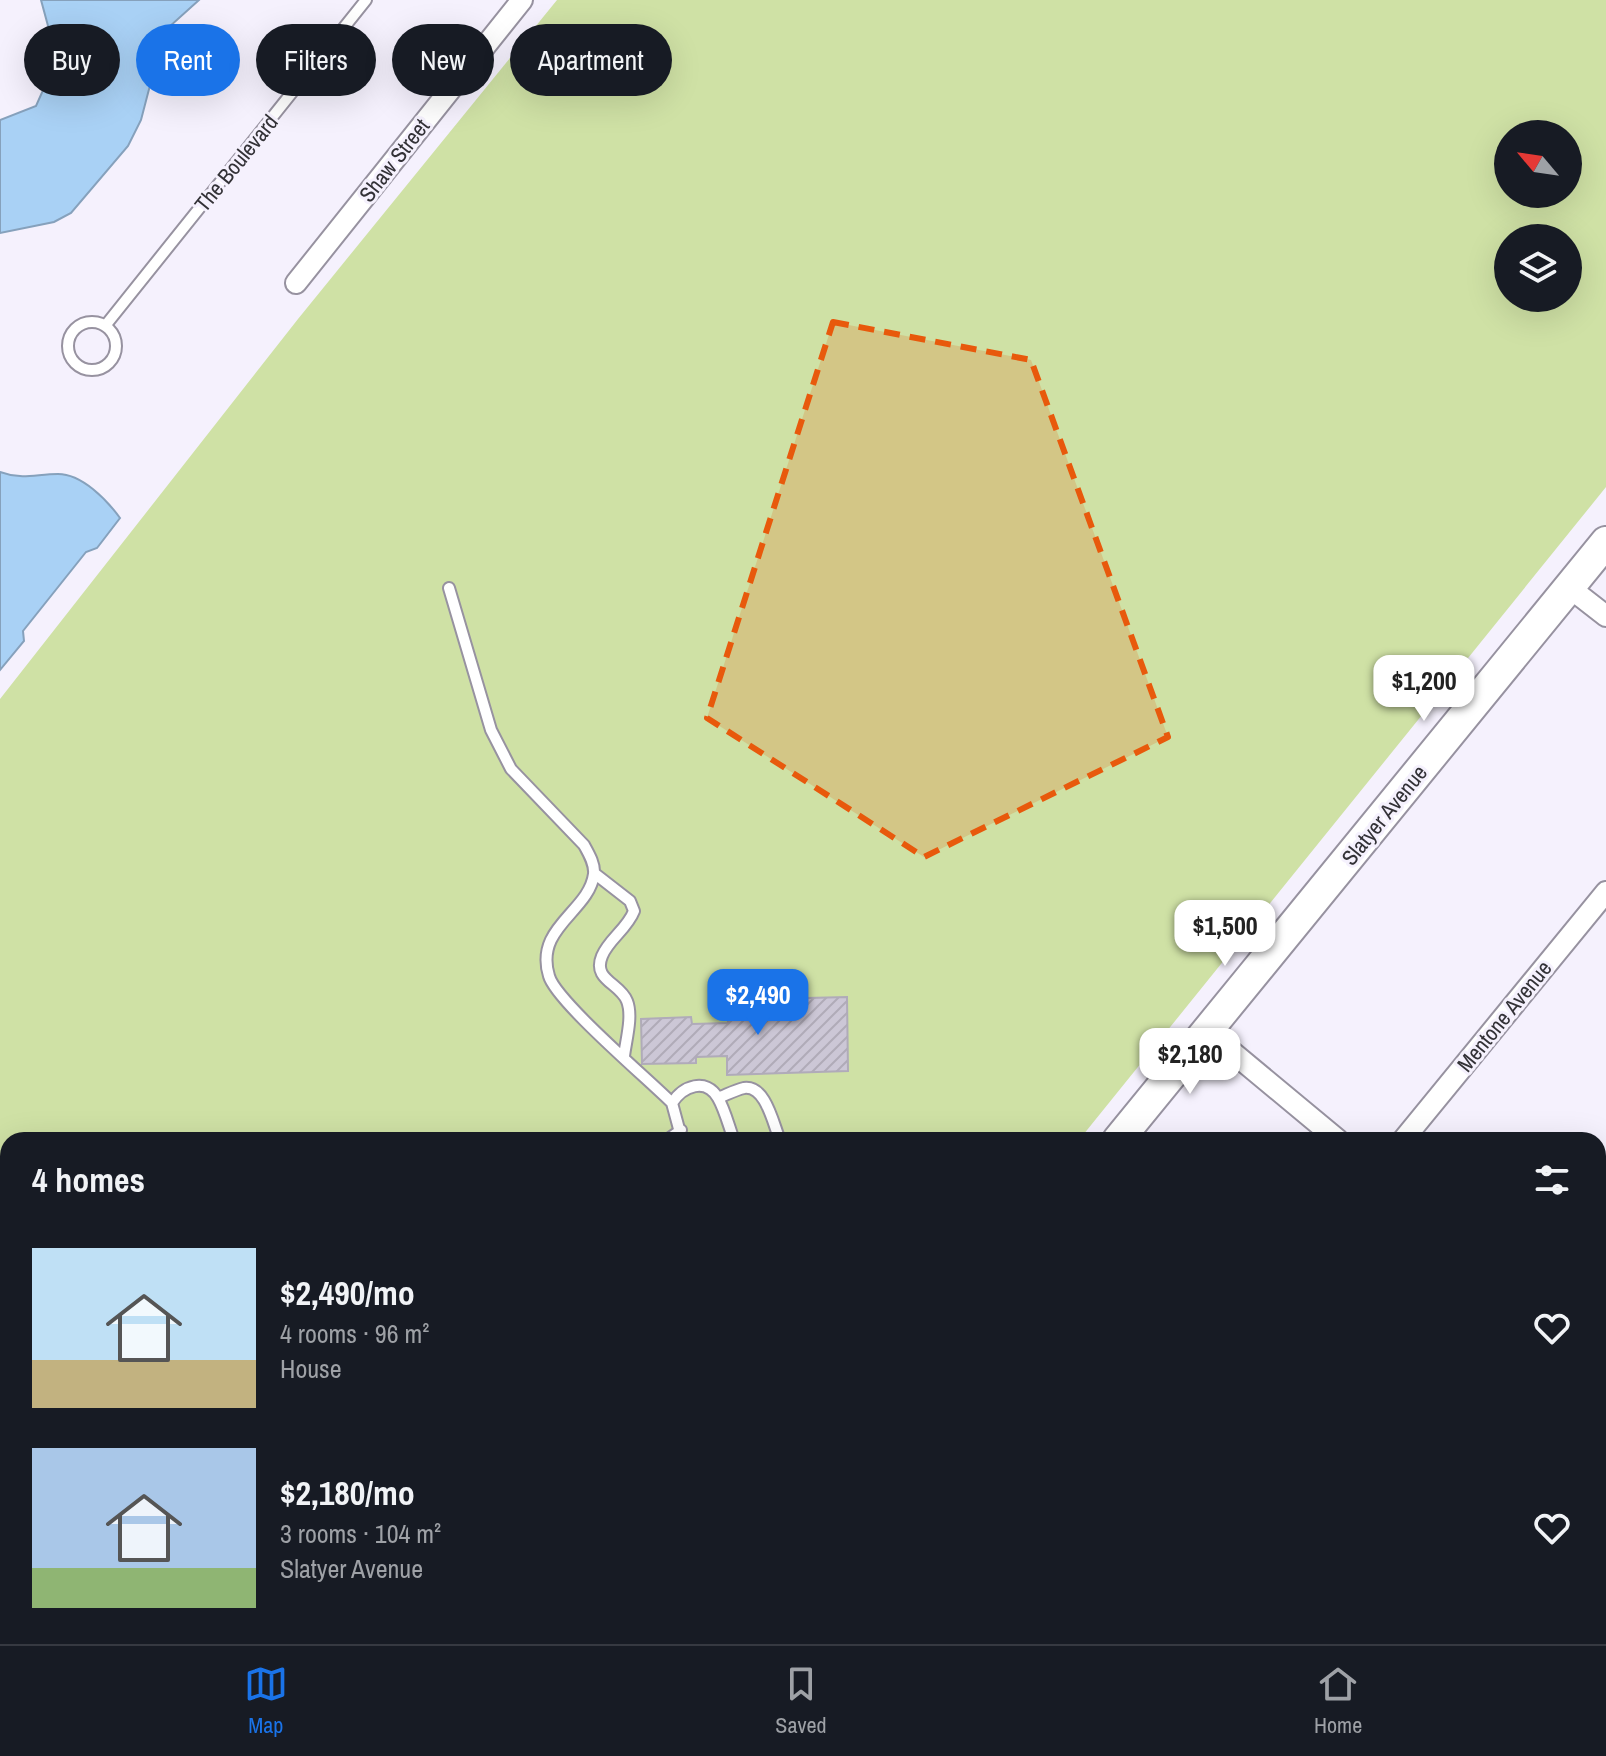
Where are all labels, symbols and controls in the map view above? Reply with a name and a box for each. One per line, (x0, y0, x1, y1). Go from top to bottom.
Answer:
chip: Buy (24, 24, 120, 96)
chip: Rent (136, 24, 240, 96)
chip: Filters (256, 24, 376, 96)
chip: New (392, 24, 494, 96)
chip: Apartment (510, 24, 672, 96)
street label: The Boulevard (187, 108, 285, 218)
street label: Shaw Street (352, 112, 436, 208)
north arrow (1494, 120, 1582, 208)
map controls (1494, 120, 1582, 312)
button: layers (1494, 224, 1582, 312)
pin: $1,200 (1359, 655, 1489, 723)
text: $1,200 (1391, 663, 1457, 698)
street label: Slatyer Avenue (1334, 759, 1434, 871)
pin: $1,500 (1160, 900, 1290, 968)
text: $1,500 (1192, 908, 1258, 943)
street label: Mentone Avenue (1450, 954, 1558, 1078)
pin: $2,490 (693, 969, 823, 1037)
text: $2,490 (725, 977, 791, 1012)
pin: $2,180 (1125, 1028, 1255, 1096)
text: $2,180 (1157, 1036, 1223, 1071)
text: 4 homes (32, 1157, 145, 1203)
icon: filters (1530, 1158, 1574, 1202)
text: $2,490/mo (280, 1270, 415, 1316)
icon: home (96, 1280, 192, 1376)
icon: heart (1530, 1306, 1574, 1350)
text: 4 rooms · 96 m² (280, 1316, 429, 1351)
text: House (280, 1351, 342, 1386)
text: $2,180/mo (280, 1470, 415, 1516)
icon: home (96, 1480, 192, 1576)
icon: heart (1530, 1506, 1574, 1550)
text: 3 rooms · 104 m² (280, 1516, 441, 1551)
text: Slatyer Avenue (280, 1551, 423, 1586)
tab: Map (244, 1662, 288, 1740)
tab: Saved (775, 1662, 827, 1740)
tab: Home (1314, 1662, 1362, 1740)

